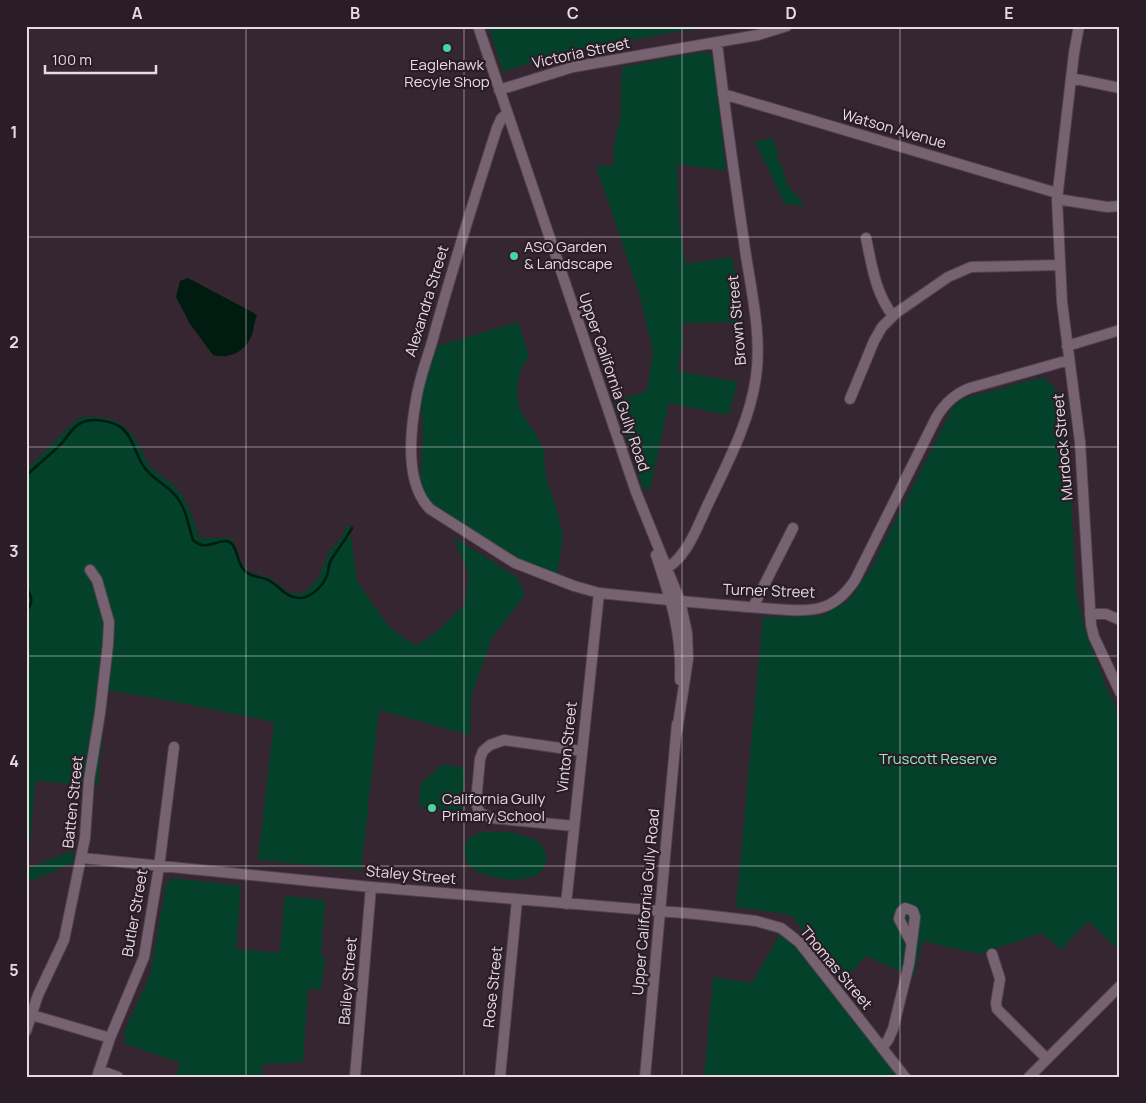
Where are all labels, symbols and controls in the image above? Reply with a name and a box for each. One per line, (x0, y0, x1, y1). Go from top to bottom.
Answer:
text: A (132, 2, 143, 24)
text: B (350, 2, 360, 24)
text: C (567, 2, 579, 24)
text: D (785, 2, 797, 24)
text: E (1004, 2, 1014, 24)
street label: Victoria Street (530, 32, 632, 73)
scale bar (45, 42, 156, 74)
marker: Eaglehawk Recyle Shop (441, 42, 453, 54)
text: 100 m (52, 49, 92, 70)
place label: Eaglehawk Recyle Shop (404, 54, 490, 92)
street label: Watson Avenue (839, 104, 949, 154)
text: 1 (10, 121, 18, 143)
place label: ASQ Garden & Landscape (524, 236, 613, 274)
street label: Alexandra Street (400, 242, 453, 359)
marker: ASQ Garden & Landscape (508, 250, 520, 262)
street label: Brown Street (722, 274, 751, 366)
street label: Upper California Gully Road (574, 290, 655, 474)
text: 2 (9, 331, 19, 353)
street label: Murdock Street (1047, 393, 1078, 501)
text: 3 (9, 540, 19, 562)
street label: Turner Street (722, 578, 816, 603)
street label: Vinton Street (551, 700, 582, 794)
park label: Truscott Reserve (879, 748, 997, 769)
text: 4 (9, 750, 19, 772)
street label: Batten Street (57, 755, 88, 849)
place label: California Gully Primary School (442, 788, 546, 826)
marker: California Gully Primary School (426, 802, 438, 814)
street label: Upper California Gully Road (627, 808, 664, 996)
street label: Staley Street (365, 860, 457, 889)
street label: Butler Street (116, 867, 153, 958)
street label: Thomas Street (795, 922, 877, 1014)
street label: Bailey Street (333, 936, 362, 1026)
street label: Rose Street (478, 945, 507, 1029)
text: 5 (9, 959, 19, 981)

